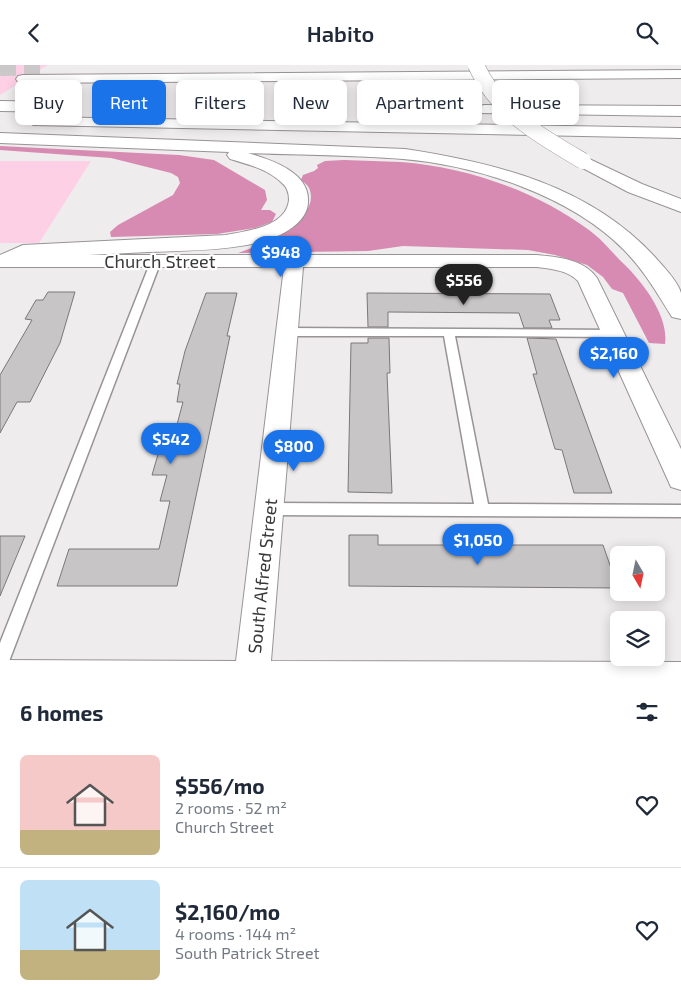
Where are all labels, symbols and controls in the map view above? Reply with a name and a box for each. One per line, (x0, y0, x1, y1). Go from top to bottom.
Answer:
icon: back (20, 19, 48, 47)
icon: search (633, 19, 661, 47)
text: Habito (307, 20, 374, 46)
chip: Buy (15, 80, 82, 125)
chip: Rent (92, 80, 166, 125)
chip: Filters (176, 80, 264, 125)
chip: New (274, 80, 347, 125)
chip: Apartment (357, 80, 482, 125)
chip: House (492, 80, 579, 125)
pin: $948 (251, 235, 311, 278)
text: $948 (262, 242, 300, 261)
street label: Church Street (104, 250, 216, 272)
pin: $556 (434, 263, 494, 306)
text: $556 (446, 270, 482, 289)
pin: $2,160 (573, 337, 655, 379)
text: $2,160 (590, 343, 638, 362)
pin: $542 (141, 423, 201, 465)
text: $542 (152, 429, 190, 448)
pin: $800 (264, 429, 324, 472)
text: $800 (274, 436, 314, 455)
street label: South Alfred Street (243, 497, 281, 655)
pin: $1,050 (437, 523, 519, 566)
text: $1,050 (453, 530, 503, 549)
north arrow (610, 546, 665, 601)
map controls (610, 546, 665, 666)
button: layers (610, 611, 665, 666)
icon: filters (633, 698, 661, 726)
text: 6 homes (20, 700, 103, 725)
text: $556/mo (175, 773, 265, 798)
icon: home (60, 775, 120, 835)
icon: heart (633, 791, 661, 819)
text: 2 rooms · 52 m² (175, 798, 287, 817)
text: Church Street (175, 817, 274, 836)
text: $2,160/mo (175, 899, 280, 924)
icon: home (60, 900, 120, 960)
icon: heart (633, 916, 661, 944)
text: 4 rooms · 144 m² (175, 924, 296, 943)
text: South Patrick Street (175, 943, 320, 962)

